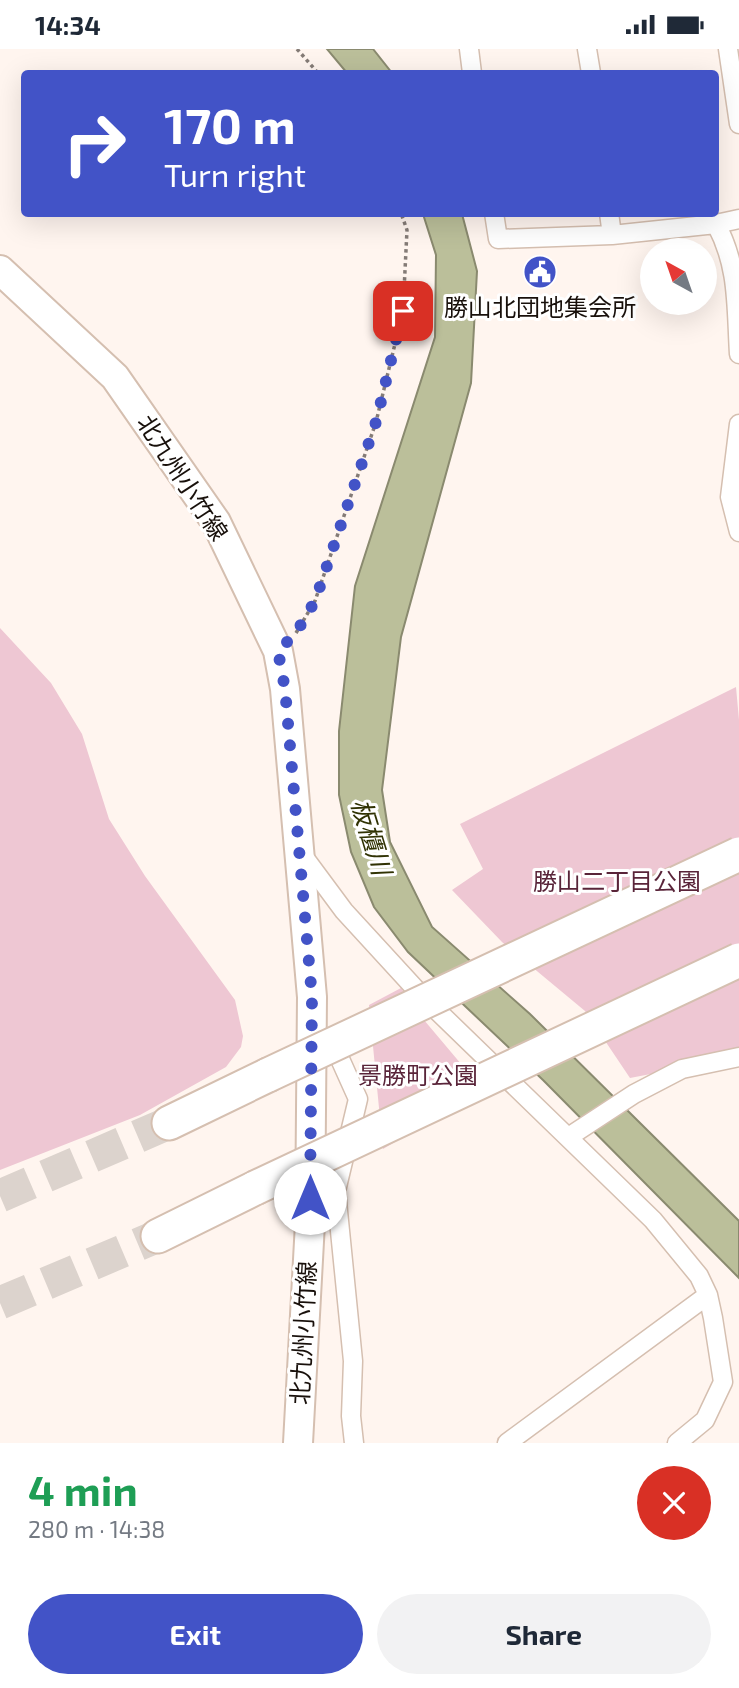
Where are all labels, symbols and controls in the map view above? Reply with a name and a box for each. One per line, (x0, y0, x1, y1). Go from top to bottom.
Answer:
text: 14:34 (35, 9, 101, 40)
text: 170 m (164, 95, 296, 154)
icon: right (49, 98, 140, 189)
text: Turn right (164, 155, 306, 193)
north arrow (640, 238, 718, 315)
map controls (640, 238, 717, 315)
public building icon: 勝山北団地集会所 (521, 253, 559, 291)
pin (373, 281, 433, 341)
icon: arrive (384, 292, 422, 330)
place label: 勝山北団地集会所 (444, 292, 636, 321)
street label: 北九州小竹線 (132, 409, 235, 545)
water label: 板櫃川 (346, 795, 400, 881)
park label: 勝山二丁目公園 (533, 866, 701, 895)
park label: 景勝町公園 (358, 1060, 478, 1089)
position arrow (273, 1161, 347, 1235)
street label: 北九州小竹線 (284, 1260, 321, 1406)
text: 4 min (28, 1464, 138, 1514)
button: close (637, 1466, 711, 1540)
text: 280 m · 14:38 (28, 1515, 165, 1543)
button: Exit (28, 1594, 363, 1674)
button: Share (377, 1594, 711, 1674)

